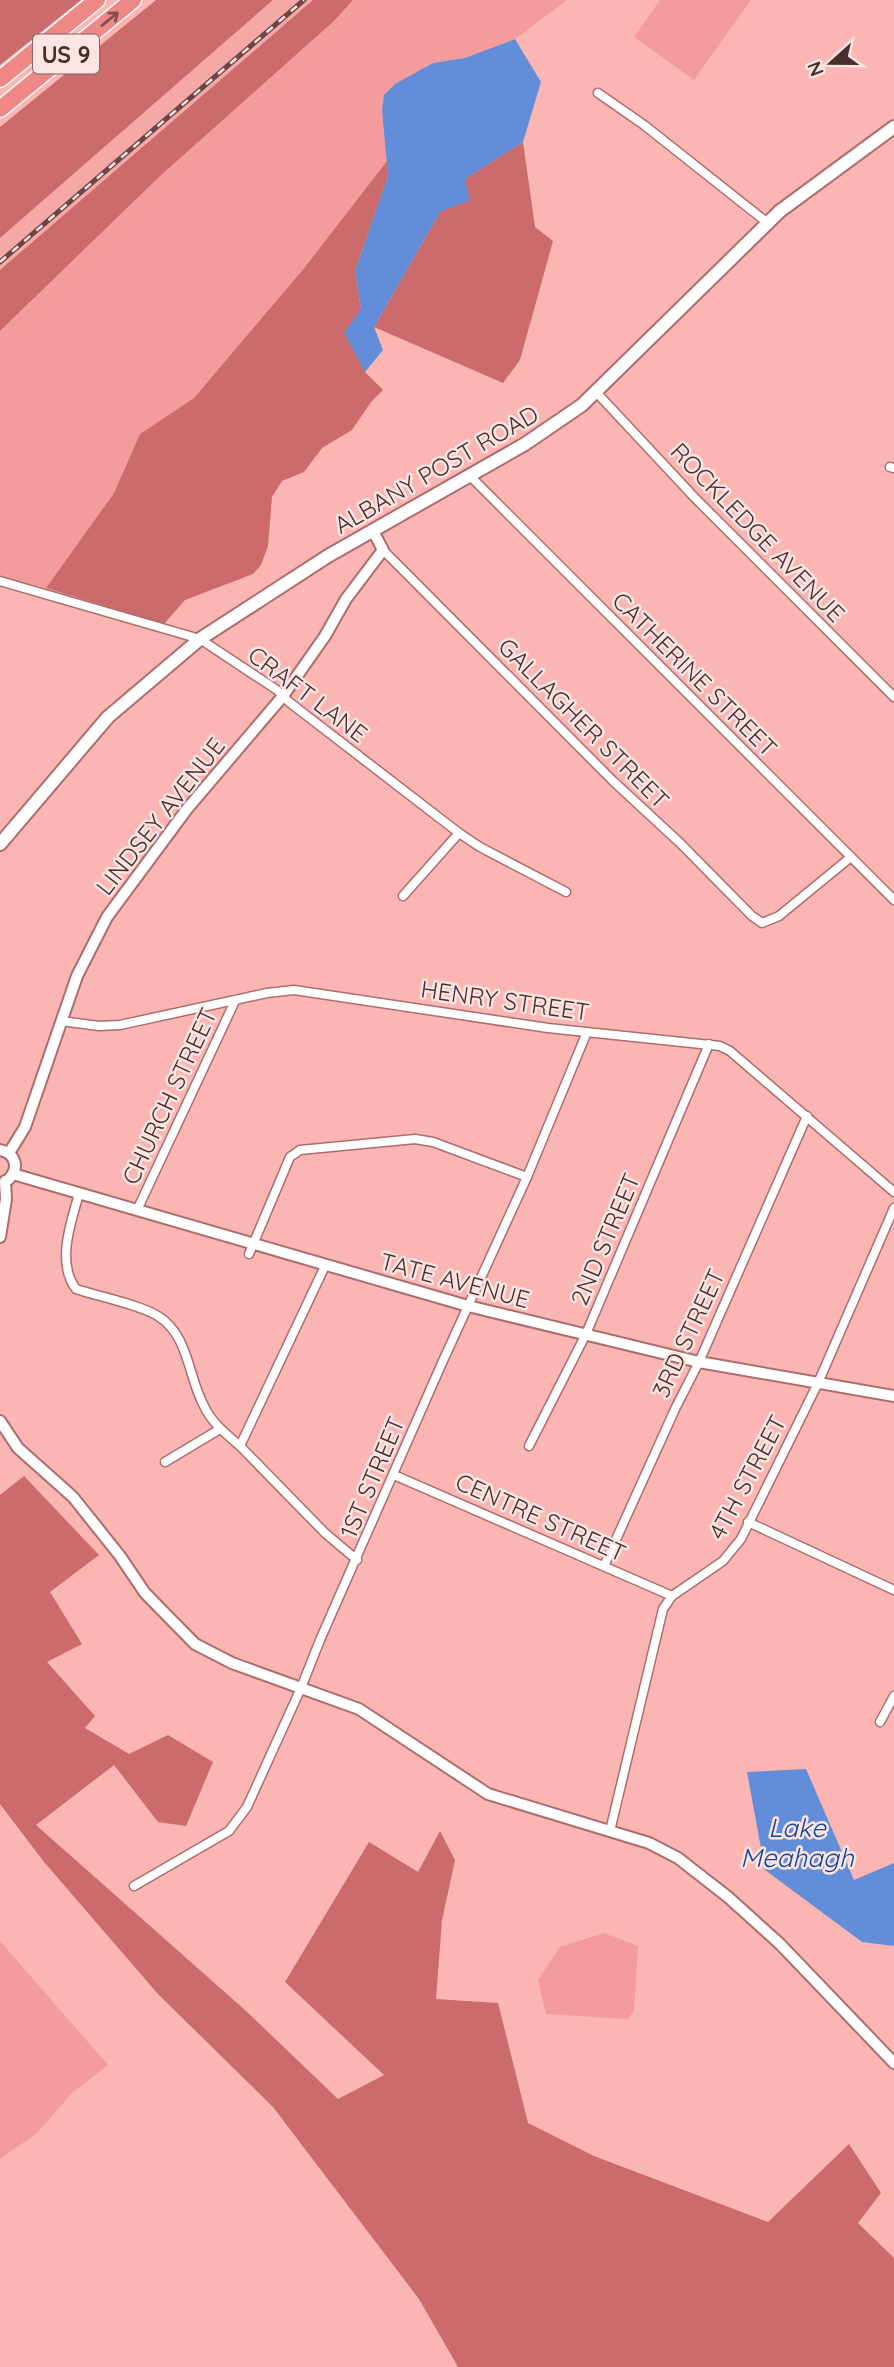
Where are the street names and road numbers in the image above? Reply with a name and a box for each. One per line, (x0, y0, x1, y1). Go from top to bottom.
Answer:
road number: US 9 (33, 34, 99, 74)
street label: ALBANY POST ROAD (328, 398, 544, 540)
street label: ROCKLEDGE AVENUE (665, 436, 851, 628)
street label: CATHERINE STREET (606, 585, 784, 763)
street label: GALLAGHER STREET (492, 631, 676, 815)
street label: CRAFT LANE (242, 639, 374, 749)
street label: LINDSEY AVENUE (89, 731, 231, 901)
street label: HENRY STREET (419, 973, 591, 1027)
street label: CHURCH STREET (115, 1003, 223, 1189)
street label: 2ND STREET (564, 1169, 646, 1309)
street label: TATE AVENUE (377, 1246, 533, 1314)
street label: 3RD STREET (645, 1264, 731, 1402)
street label: 4TH STREET (702, 1410, 792, 1544)
street label: 1ST STREET (333, 1412, 411, 1542)
street label: CENTRE STREET (451, 1466, 631, 1568)

